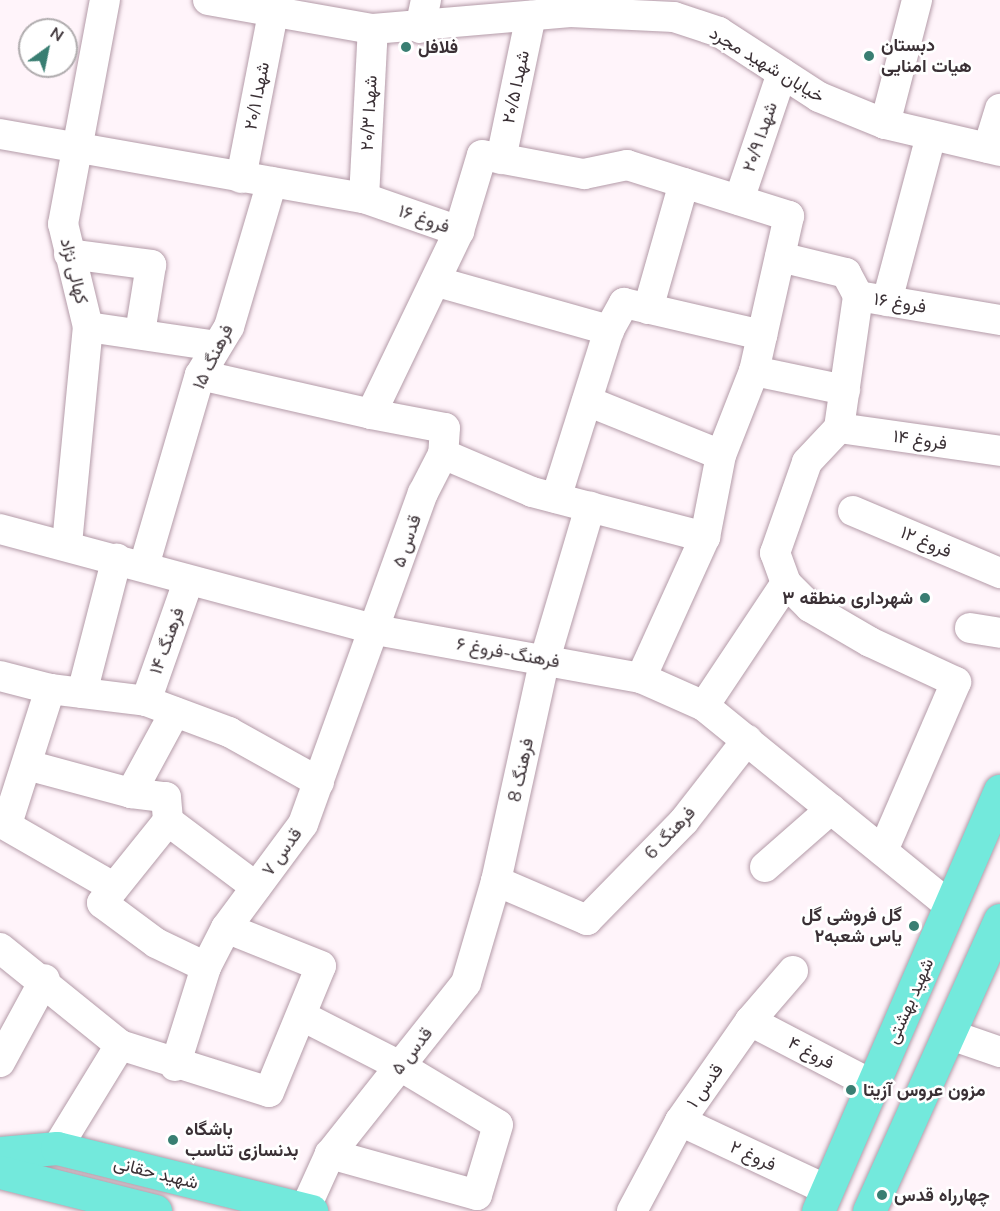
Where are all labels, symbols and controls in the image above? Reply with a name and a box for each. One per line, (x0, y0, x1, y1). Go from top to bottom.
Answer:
north arrow (18, 18, 78, 78)
text: N (46, 22, 68, 47)
street label: خیابان شهید مجرد (706, 22, 828, 108)
place label: دبستان هیات امنایی (881, 35, 972, 78)
place label: فلافل (418, 36, 458, 58)
marker: فلافل (399, 40, 413, 54)
street label: شهدا ۲۰/۵ (498, 48, 534, 126)
marker: دبستان هیات امنایی (862, 49, 876, 63)
street label: شهدا ۲۰/۱ (240, 60, 274, 132)
street label: شهدا ۲۰/۳ (356, 75, 382, 151)
street label: شهدا ۲۰/۹ (738, 99, 782, 175)
street label: فروغ ۱۶ (396, 200, 452, 238)
street label: کهالی نژاد (55, 236, 93, 306)
street label: فروغ ۱۶ (872, 288, 928, 318)
street label: فرهنگ ۱۵ (188, 321, 238, 393)
street label: فروغ ۱۴ (892, 426, 948, 454)
street label: قدس ۵ (388, 512, 426, 570)
street label: فروغ ۱۲ (897, 522, 955, 562)
place label: شهرداری منطقه ۳ (782, 587, 913, 609)
marker: شهرداری منطقه ۳ (918, 591, 932, 605)
street label: فرهنگ ۱۴ (145, 605, 189, 677)
street label: فرهنگ-فروغ ۶ (455, 633, 561, 673)
street label: فرهنگ 8 (504, 736, 538, 804)
street label: فرهنگ 6 (640, 802, 700, 864)
street label: قدس ۷ (257, 824, 307, 880)
place label: گل فروشی گل یاس شعبه۲ (802, 905, 902, 948)
marker: گل فروشی گل یاس شعبه۲ (907, 919, 921, 933)
street label: شهید بهشتی (882, 955, 938, 1047)
street label: قدس ۵ (387, 1023, 437, 1079)
street label: فروغ ۴ (784, 1032, 838, 1074)
street label: قدس ۱ (682, 1060, 728, 1112)
place label: مزون عروس آزیتا (863, 1079, 985, 1101)
marker: مزون عروس آزیتا (844, 1083, 858, 1097)
place label: باشگاه بدنسازی تناسب (185, 1119, 298, 1162)
marker: باشگاه بدنسازی تناسب (166, 1133, 180, 1147)
street label: فروغ ۲ (727, 1136, 779, 1176)
street label: شهید حقانی (111, 1152, 201, 1194)
place label: چهارراه قدس (894, 1184, 990, 1206)
marker: چهارراه قدس (875, 1188, 889, 1202)

